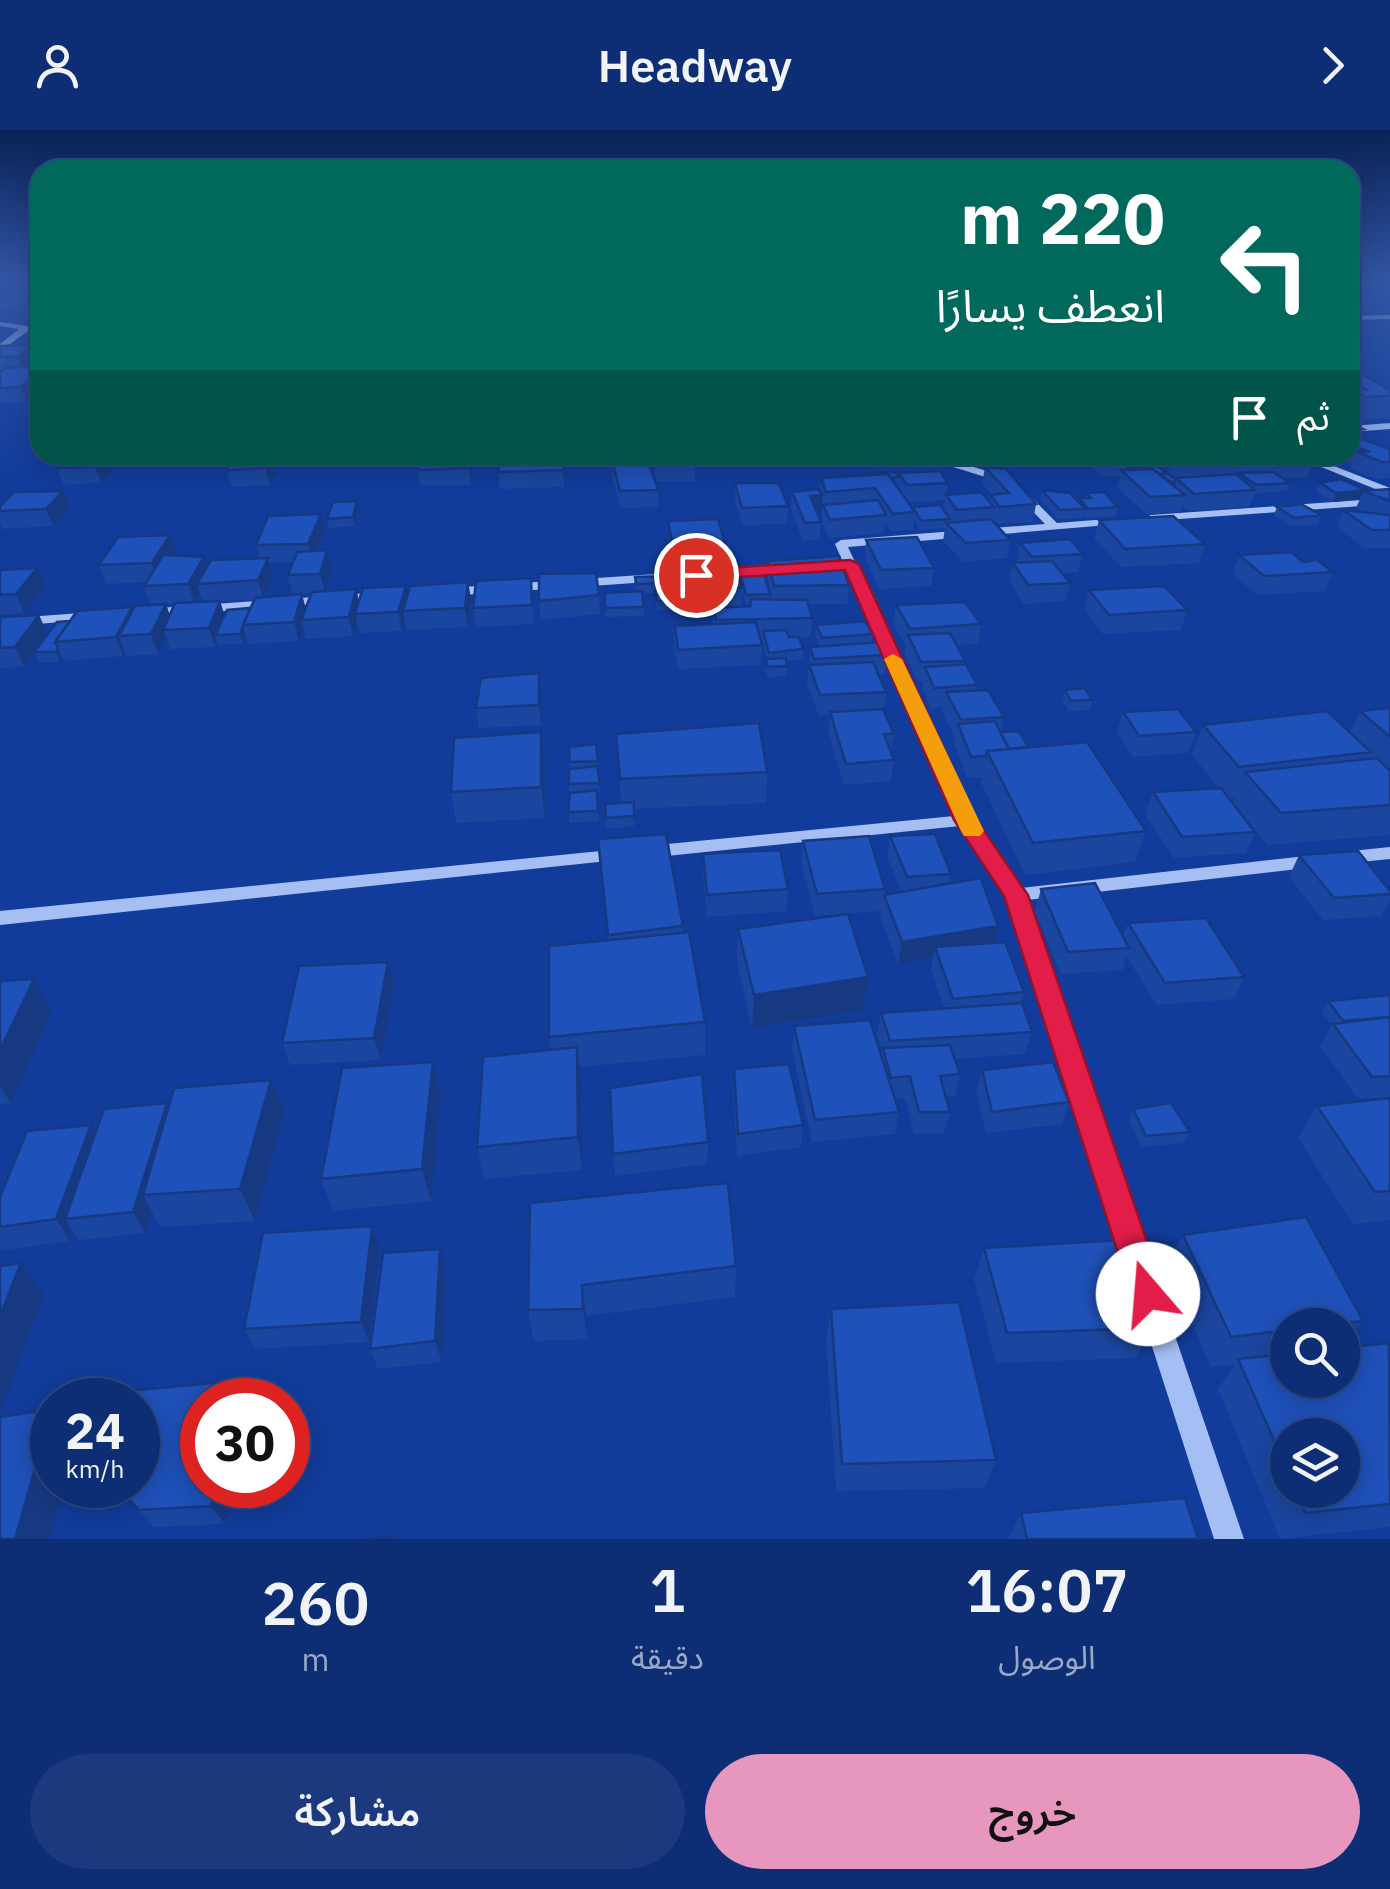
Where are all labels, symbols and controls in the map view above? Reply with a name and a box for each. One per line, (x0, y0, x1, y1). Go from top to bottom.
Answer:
text: Headway (598, 36, 792, 94)
icon: person (30, 38, 85, 93)
icon: forward (1305, 38, 1360, 93)
text: 220 m (960, 172, 1165, 263)
icon: left (1200, 200, 1330, 330)
text: انعطف يسارًا (936, 276, 1165, 334)
icon: arrive (1222, 390, 1277, 445)
text: ثم (1297, 391, 1330, 440)
pin (654, 533, 739, 618)
icon: arrive (669, 548, 724, 603)
position arrow (1096, 1242, 1200, 1346)
map controls (1270, 1308, 1360, 1508)
button: search (1270, 1308, 1360, 1398)
speed limit sign: 30 (180, 1378, 310, 1508)
text: 24 (65, 1398, 125, 1463)
button: layers (1270, 1418, 1360, 1508)
text: km/h (66, 1452, 124, 1485)
text: 1 (649, 1550, 685, 1629)
text: 16:07 (965, 1550, 1129, 1629)
text: 260 (262, 1563, 370, 1642)
text: دقيقة (631, 1636, 704, 1678)
text: الوصول (998, 1636, 1096, 1678)
text: m (302, 1638, 329, 1680)
button: مشاركة (30, 1754, 685, 1869)
button: خروج (705, 1754, 1360, 1869)

